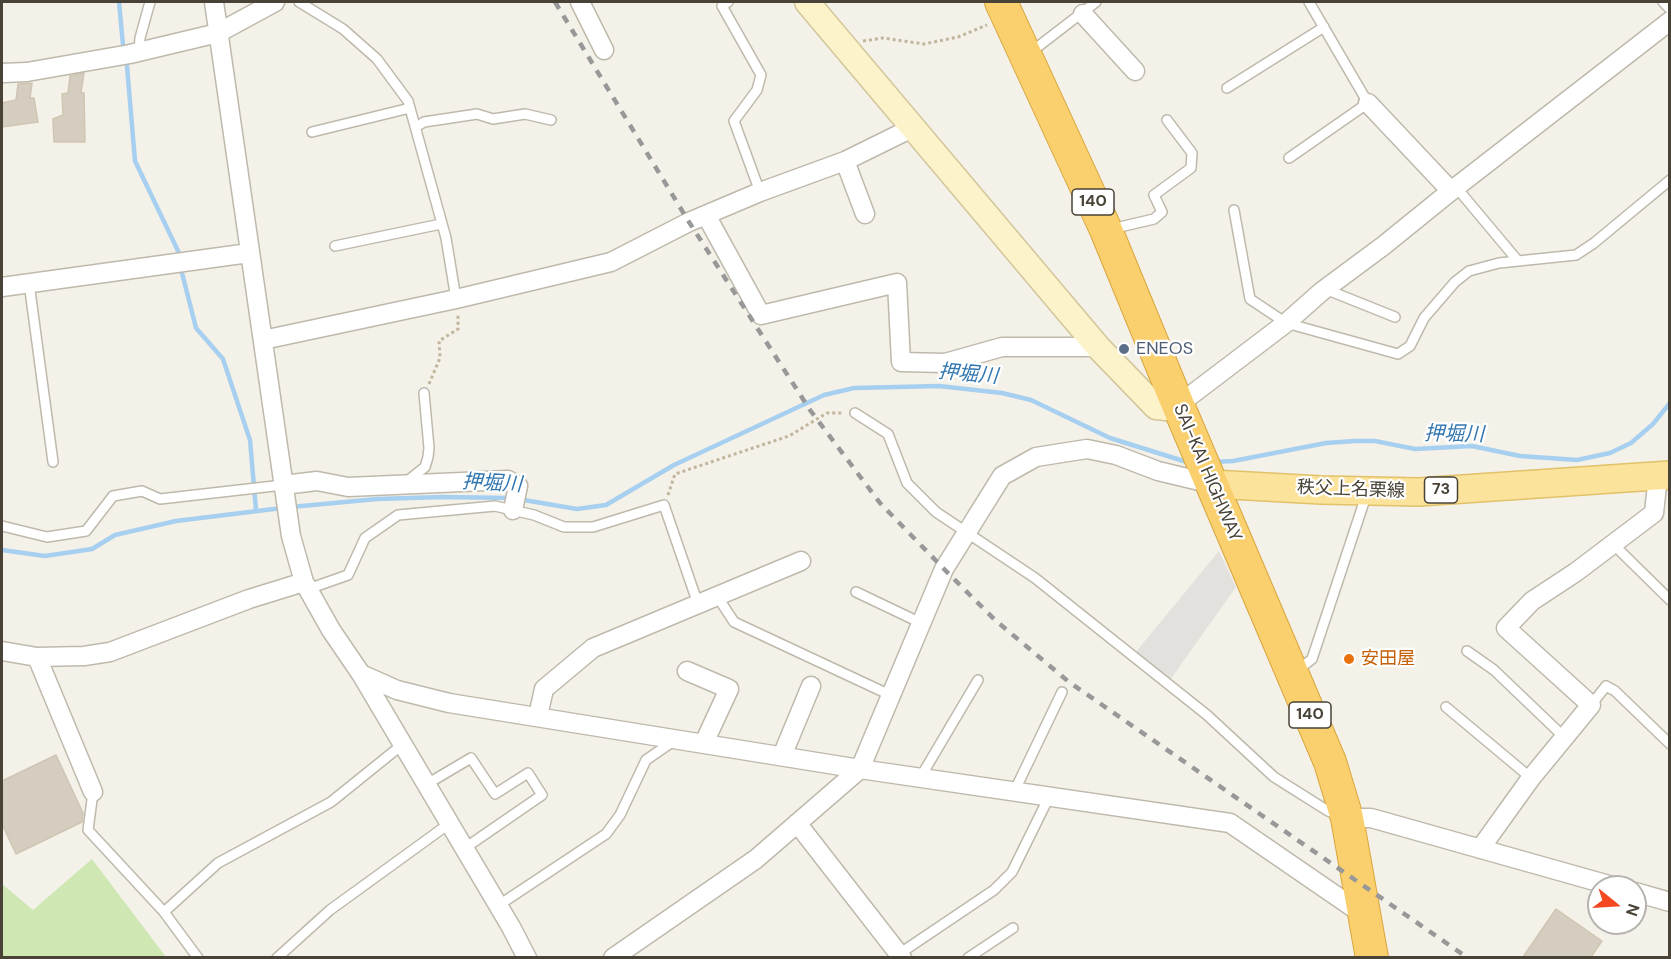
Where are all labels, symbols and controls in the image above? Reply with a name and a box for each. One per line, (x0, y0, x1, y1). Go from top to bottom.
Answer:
road number: 140 (1072, 189, 1114, 215)
place label: ENEOS (1136, 338, 1193, 360)
marker: ENEOS (1117, 342, 1131, 356)
water label: 押堀川 (937, 360, 999, 390)
street label: SAI-KAI HIGHWAY (1168, 401, 1246, 545)
water label: 押堀川 (1424, 422, 1484, 448)
water label: 押堀川 (461, 470, 523, 498)
street label: 秩父上名栗線 (1297, 477, 1405, 503)
road number: 73 (1424, 477, 1458, 503)
place label: 安田屋 (1361, 648, 1415, 670)
marker: 安田屋 (1342, 652, 1356, 666)
road number: 140 (1289, 702, 1331, 728)
north arrow (1587, 875, 1647, 935)
text: N (1621, 901, 1644, 919)

